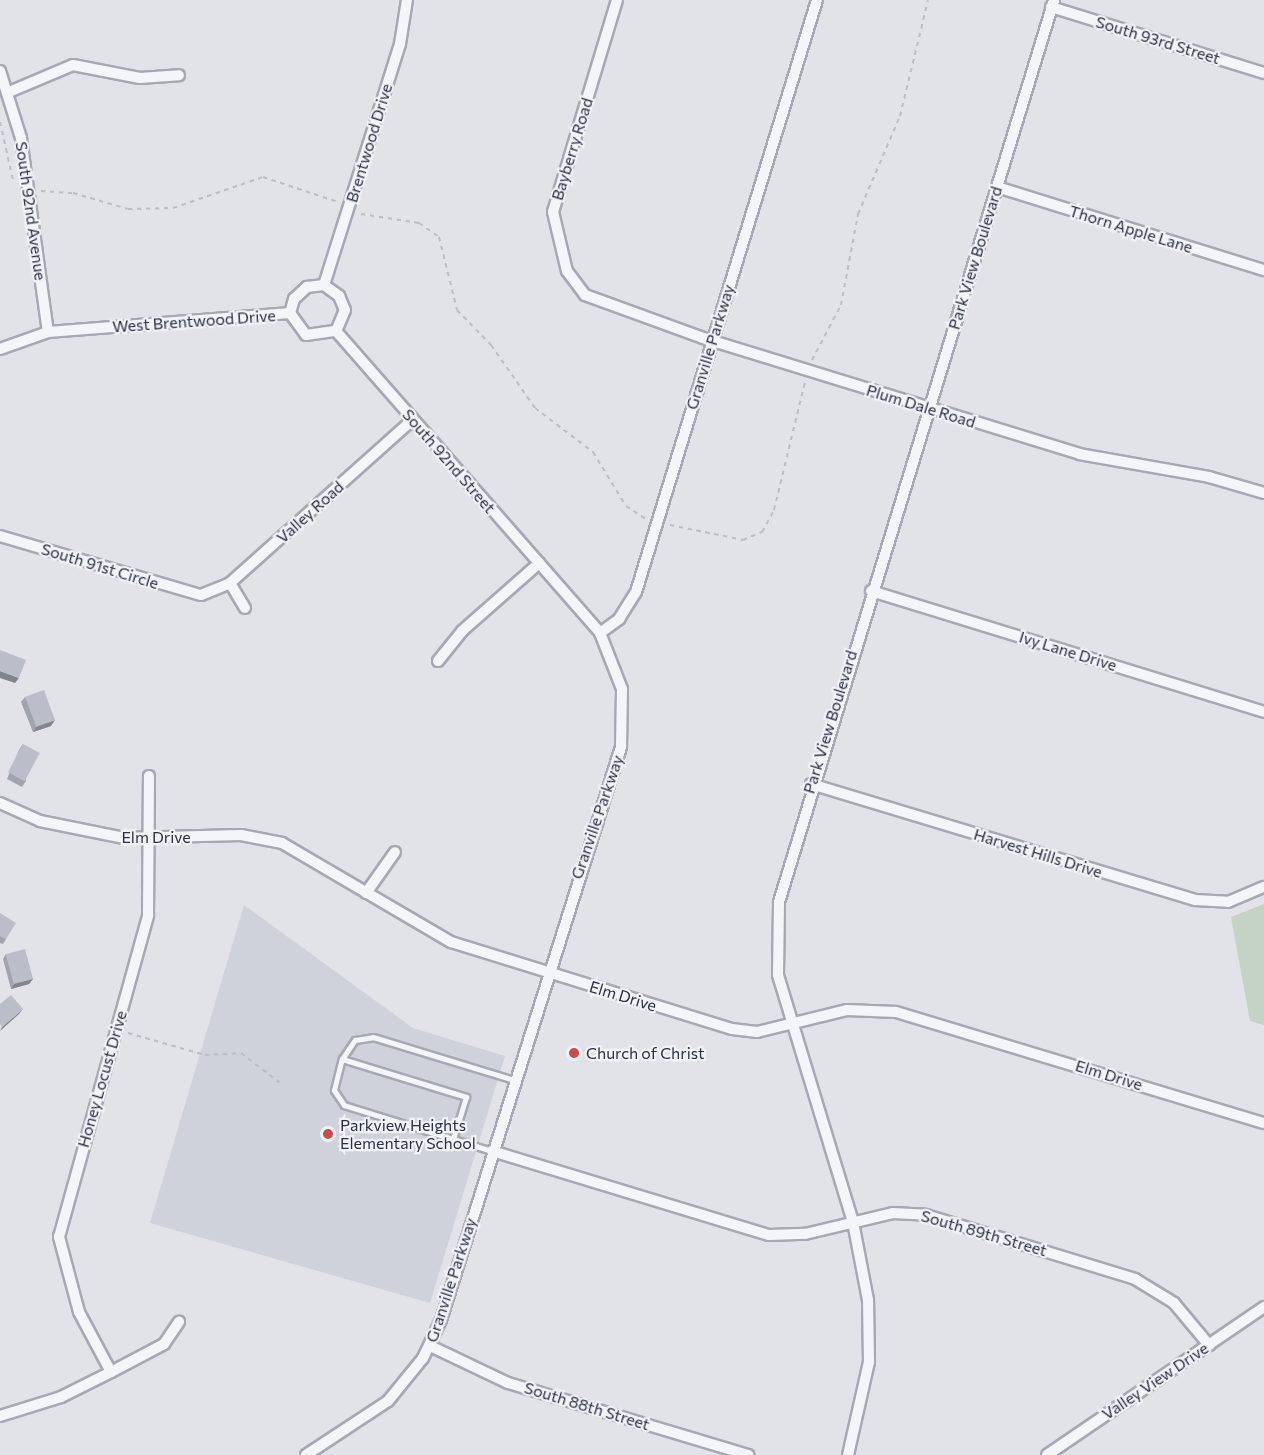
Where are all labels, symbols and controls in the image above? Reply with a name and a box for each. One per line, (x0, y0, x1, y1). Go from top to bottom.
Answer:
street label: South 93rd Street (1093, 12, 1223, 68)
street label: Brentwood Drive (342, 81, 396, 205)
street label: Bayberry Road (547, 95, 597, 203)
street label: South 92nd Avenue (12, 140, 50, 282)
street label: Park View Boulevard (944, 184, 1006, 332)
street label: Thorn Apple Lane (1067, 201, 1195, 257)
street label: Granville Parkway (682, 282, 738, 412)
street label: West Brentwood Drive (112, 306, 276, 336)
street label: Plum Dale Road (864, 380, 978, 432)
street label: South 92nd Street (398, 405, 500, 517)
street label: Valley Road (273, 477, 347, 547)
street label: South 91st Circle (39, 539, 161, 593)
street label: Ivy Lane Drive (1017, 627, 1119, 675)
street label: Park View Boulevard (799, 648, 861, 796)
street label: Granville Parkway (567, 752, 627, 882)
street label: Harvest Hills Drive (972, 824, 1104, 882)
street label: Elm Drive (121, 827, 191, 847)
street label: Elm Drive (587, 977, 659, 1015)
street label: Honey Locust Drive (73, 1008, 131, 1150)
place label: Church of Christ (586, 1043, 705, 1063)
marker: Church of Christ (567, 1046, 581, 1060)
street label: Elm Drive (1073, 1056, 1145, 1094)
place label: Parkview Heights Elementary School (340, 1115, 476, 1153)
marker: Parkview Heights Elementary School (321, 1127, 335, 1141)
street label: South 89th Street (919, 1206, 1049, 1260)
street label: Granville Parkway (422, 1215, 480, 1345)
street label: Valley View Drive (1098, 1338, 1212, 1424)
street label: South 88th Street (522, 1378, 652, 1434)

